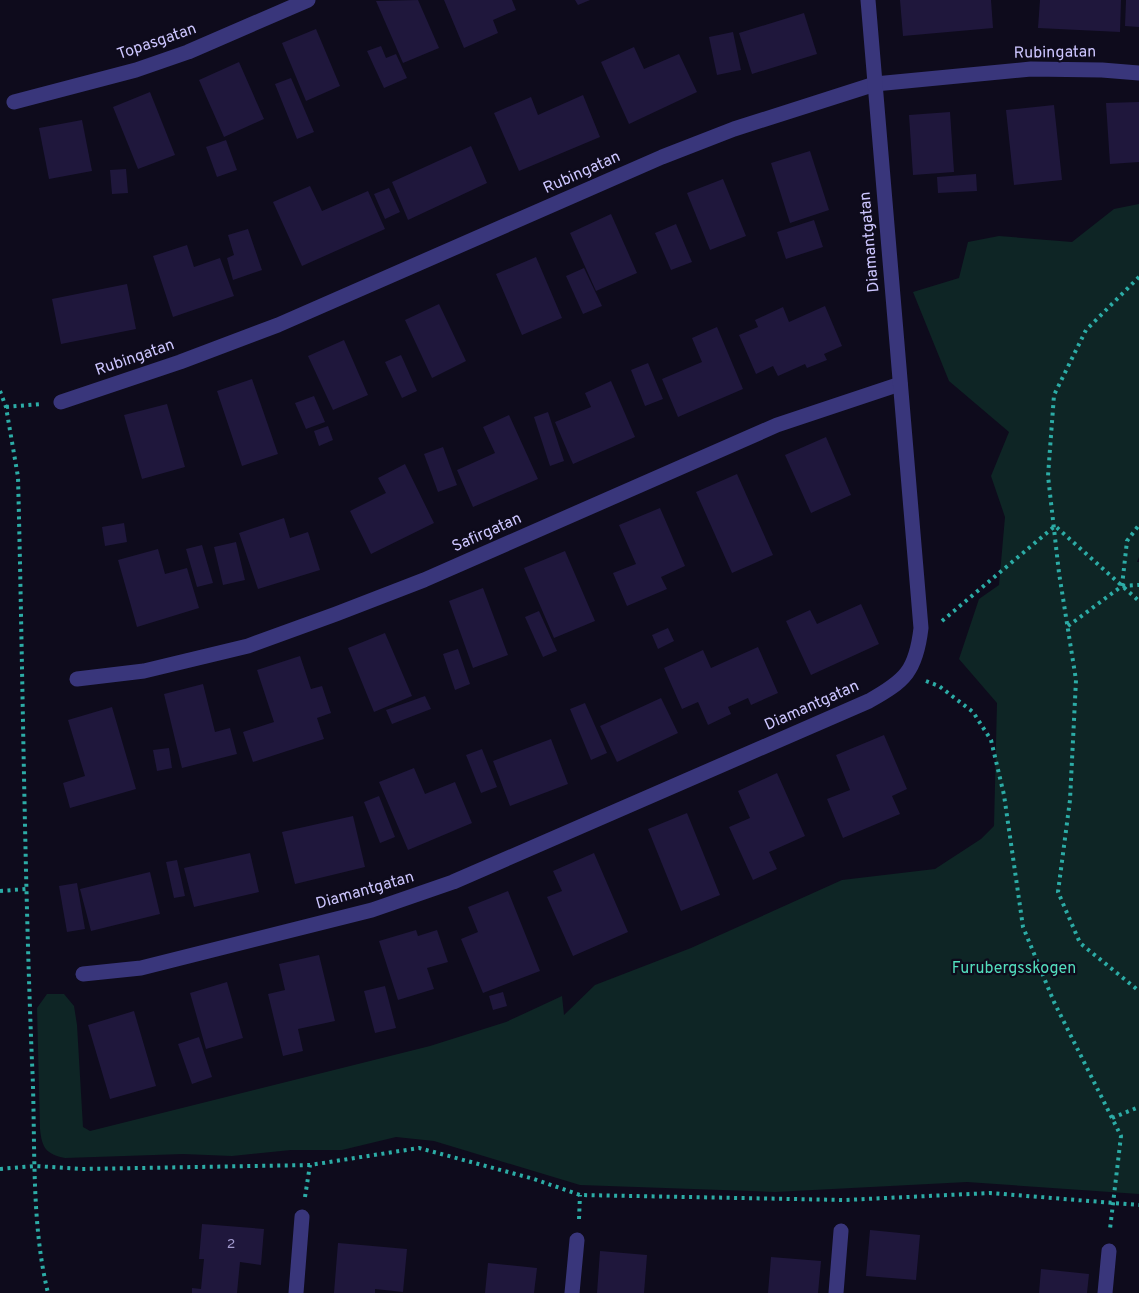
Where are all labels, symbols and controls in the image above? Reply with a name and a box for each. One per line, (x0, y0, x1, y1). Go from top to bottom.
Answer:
street label: Topasgatan (115, 19, 199, 65)
street label: Rubingatan (1014, 42, 1096, 64)
street label: Rubingatan (540, 147, 624, 199)
street label: Diamantgatan (856, 191, 884, 293)
street label: Rubingatan (93, 335, 177, 381)
street label: Safirgatan (449, 509, 525, 557)
street label: Diamantgatan (762, 676, 862, 736)
street label: Diamantgatan (314, 867, 416, 915)
park label: Furubergsskogen (952, 959, 1076, 979)
house number: 2 (227, 1236, 235, 1253)

